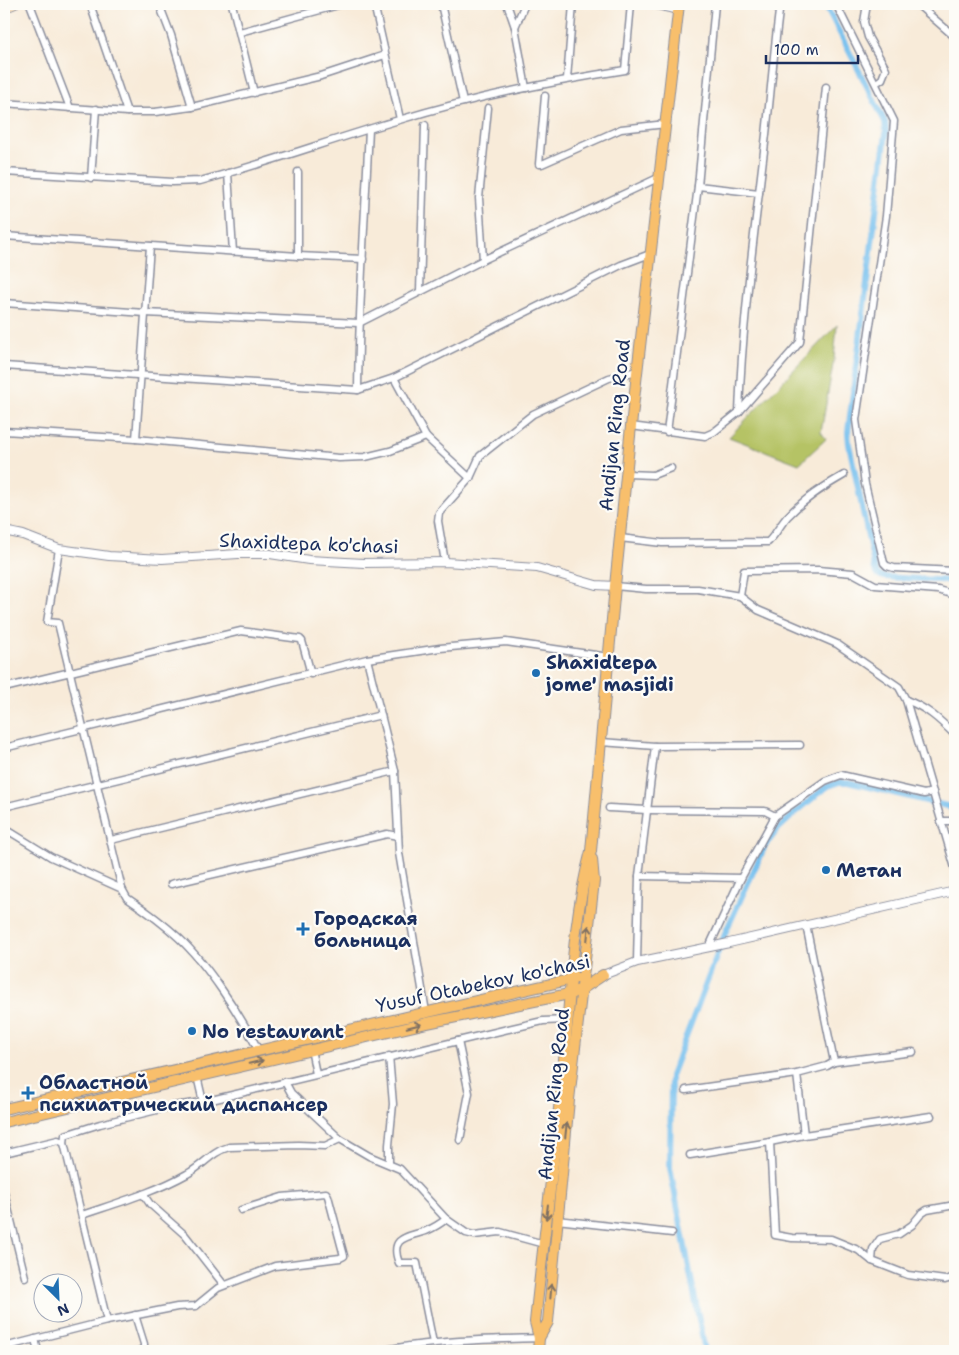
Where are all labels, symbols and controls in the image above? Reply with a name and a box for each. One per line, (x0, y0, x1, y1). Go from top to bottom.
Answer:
scale bar (766, 32, 859, 64)
text: 100 m (774, 40, 819, 60)
street label: Andijan Ring Road (593, 338, 636, 512)
street label: Shaxidtepa ko'chasi (219, 528, 399, 559)
place label: Shaxidtepa jome' masjidi (545, 650, 674, 697)
marker: Shaxidtepa jome' masjidi (530, 667, 542, 679)
place label: Метан (836, 858, 902, 883)
marker: Метан (820, 864, 832, 876)
place label: Городская больница (314, 906, 418, 953)
marker: Городская больница (296, 922, 310, 936)
one-way arrow (583, 926, 592, 942)
street label: Yusuf Otabekov ko'chasi (374, 949, 593, 1018)
street label: Andijan Ring Road (532, 1007, 575, 1181)
place label: No restaurant (202, 1019, 344, 1044)
one-way arrow (405, 1021, 421, 1030)
marker: No restaurant (186, 1025, 198, 1037)
one-way arrow (247, 1057, 263, 1066)
place label: Областной психиатрический диспансер (39, 1070, 328, 1117)
marker: Областной психиатрический диспансер (21, 1086, 35, 1100)
one-way arrow (562, 1122, 571, 1138)
one-way arrow (542, 1204, 552, 1220)
north arrow (32, 1272, 82, 1322)
one-way arrow (546, 1284, 556, 1300)
text: N (55, 1299, 72, 1320)

